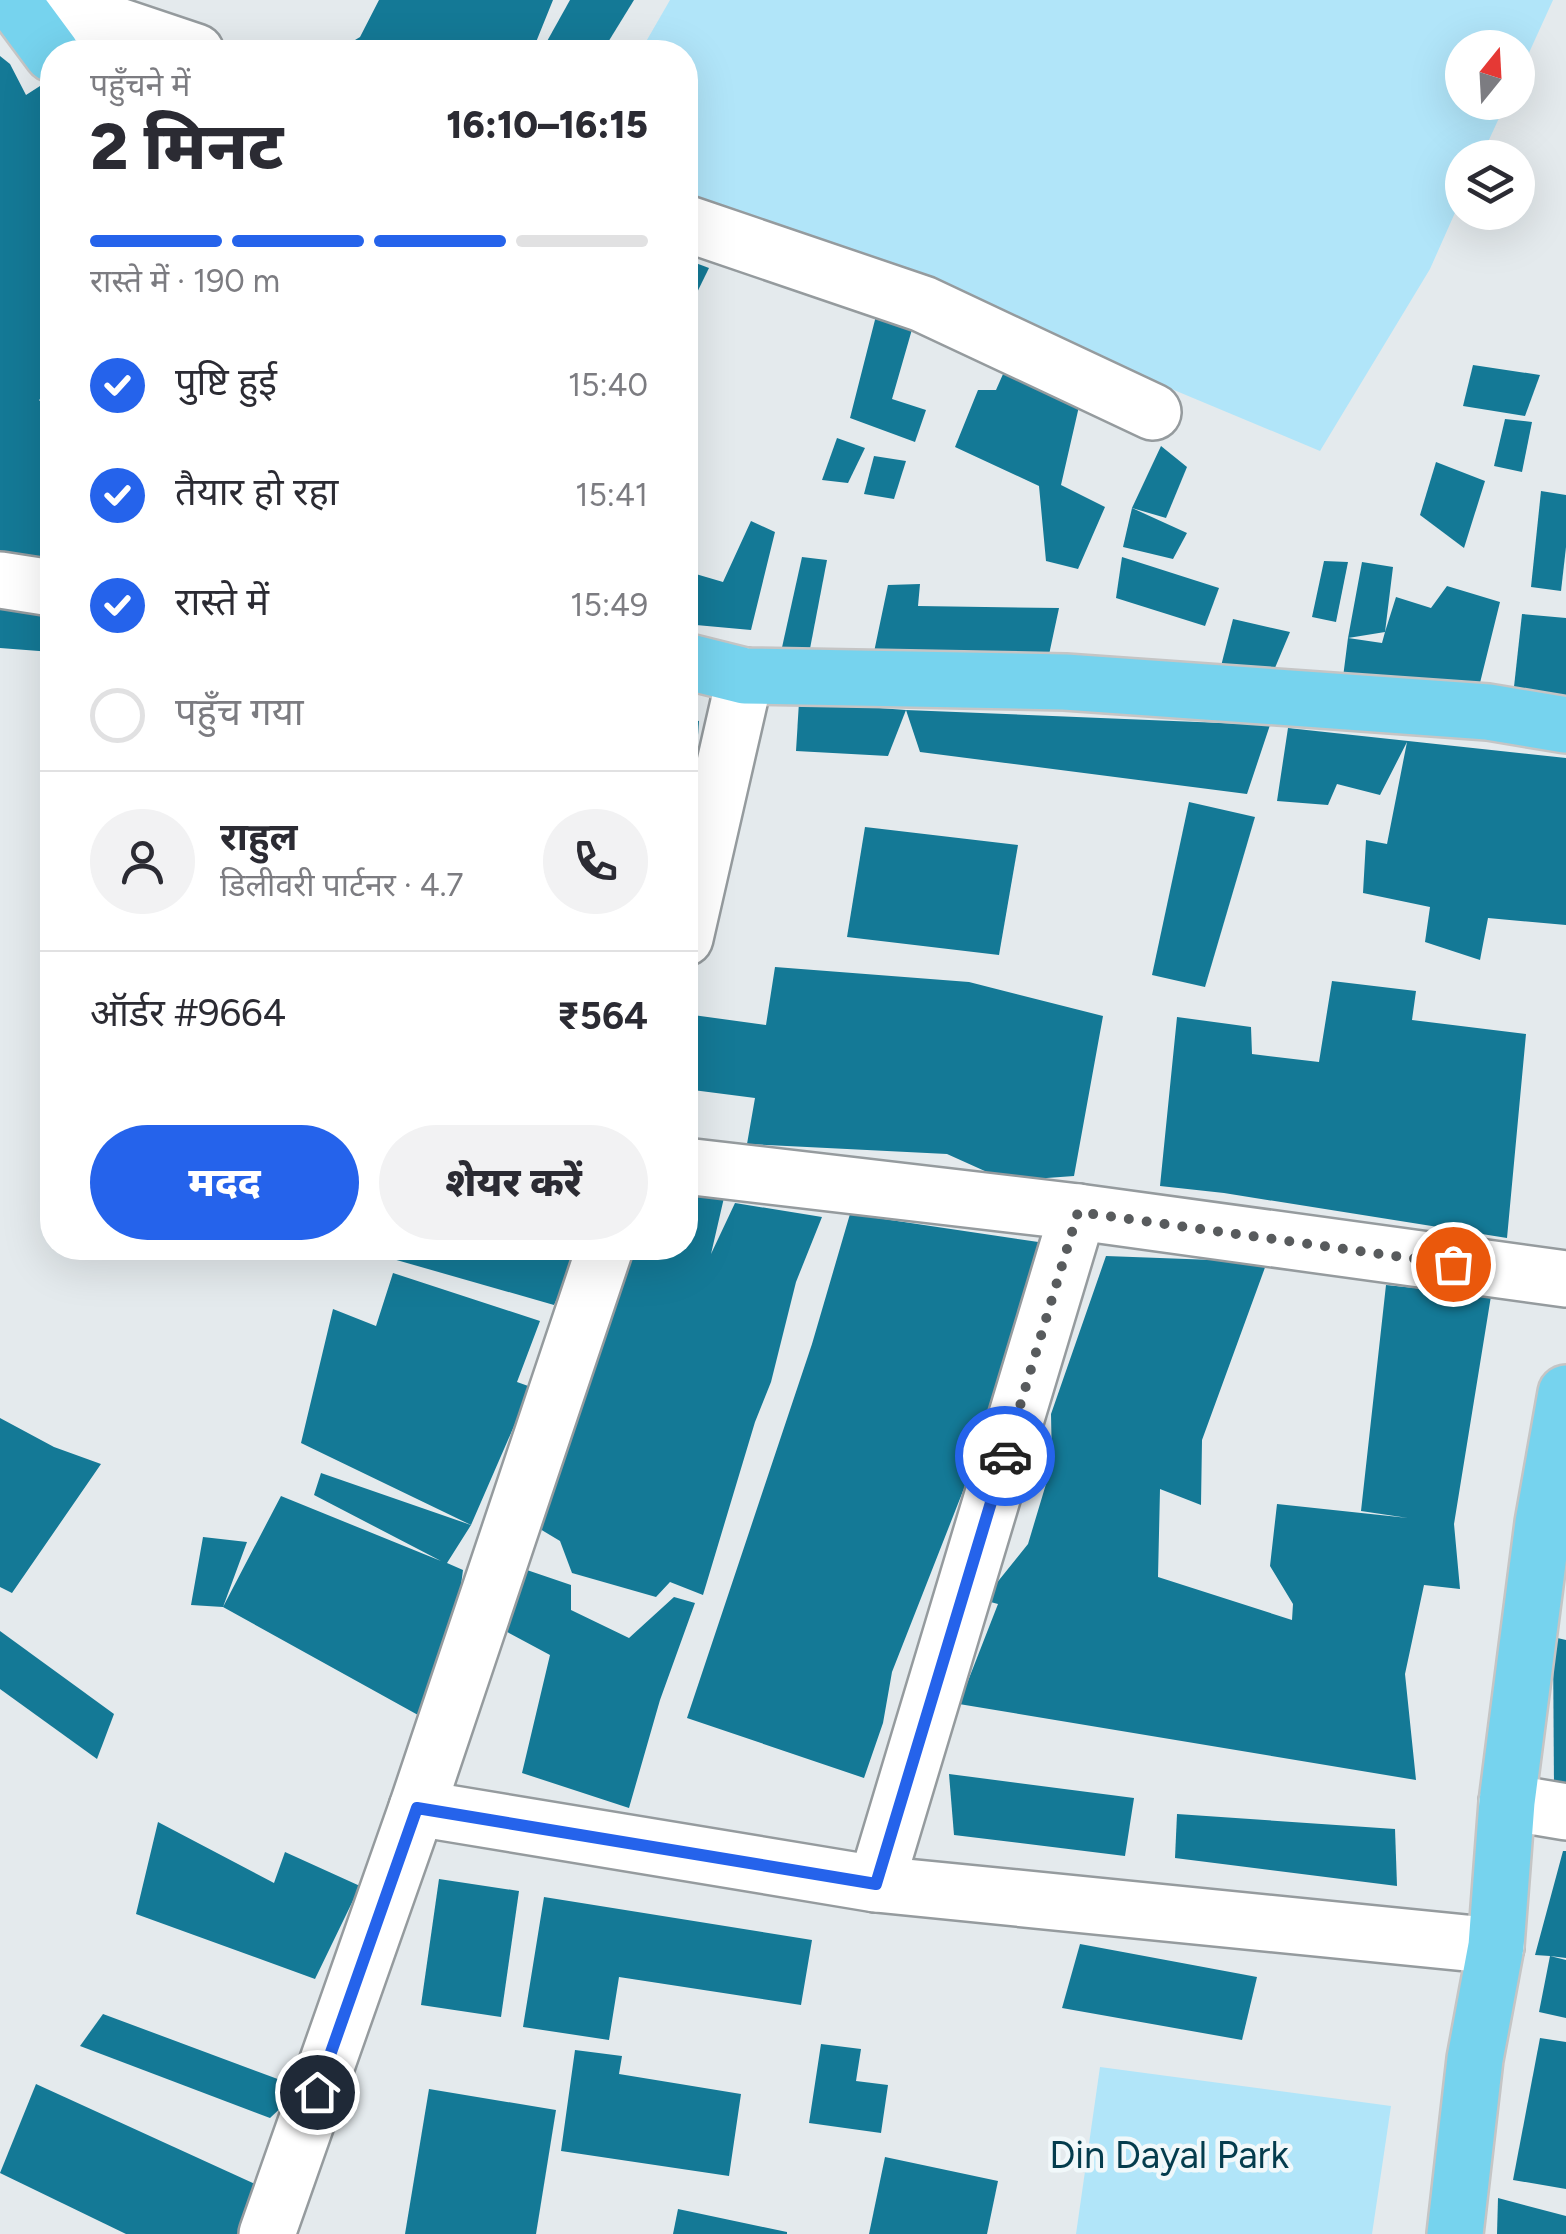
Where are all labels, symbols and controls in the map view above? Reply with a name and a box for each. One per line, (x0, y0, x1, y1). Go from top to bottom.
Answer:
north arrow (1445, 30, 1535, 120)
map controls (1445, 30, 1535, 230)
text: पहुँचने में (90, 66, 190, 104)
text: 16:10–16:15 (446, 102, 648, 148)
text: 2 मिनट (90, 107, 283, 185)
button: layers (1445, 140, 1535, 230)
text: रास्ते में · 190 m (90, 262, 280, 300)
icon: check (90, 358, 145, 413)
text: पुष्टि हुई (175, 359, 277, 405)
text: 15:40 (568, 366, 648, 404)
icon: check (90, 468, 145, 523)
text: तैयार हो रहा (175, 469, 338, 515)
text: 15:41 (575, 476, 648, 514)
icon: check (90, 578, 145, 633)
text: रास्ते में (175, 579, 269, 625)
text: 15:49 (570, 586, 648, 624)
text: पहुँच गया (175, 689, 304, 735)
button: person (90, 809, 195, 914)
button: phone (543, 809, 648, 914)
text: राहुल (220, 814, 297, 860)
text: डिलीवरी पार्टनर · 4.7 (220, 866, 464, 904)
text: ऑर्डर #9664 (90, 990, 286, 1036)
text: ₹564 (557, 993, 648, 1039)
button: मदद (90, 1125, 359, 1240)
button: शेयर करें (379, 1125, 648, 1240)
pin (1411, 1222, 1496, 1307)
icon: bag (1426, 1237, 1481, 1292)
courier (955, 1406, 1055, 1506)
icon: car (978, 1429, 1033, 1484)
pin (275, 2050, 360, 2135)
icon: home (290, 2065, 345, 2120)
park label: Din Dayal Park (1049, 2132, 1289, 2178)

